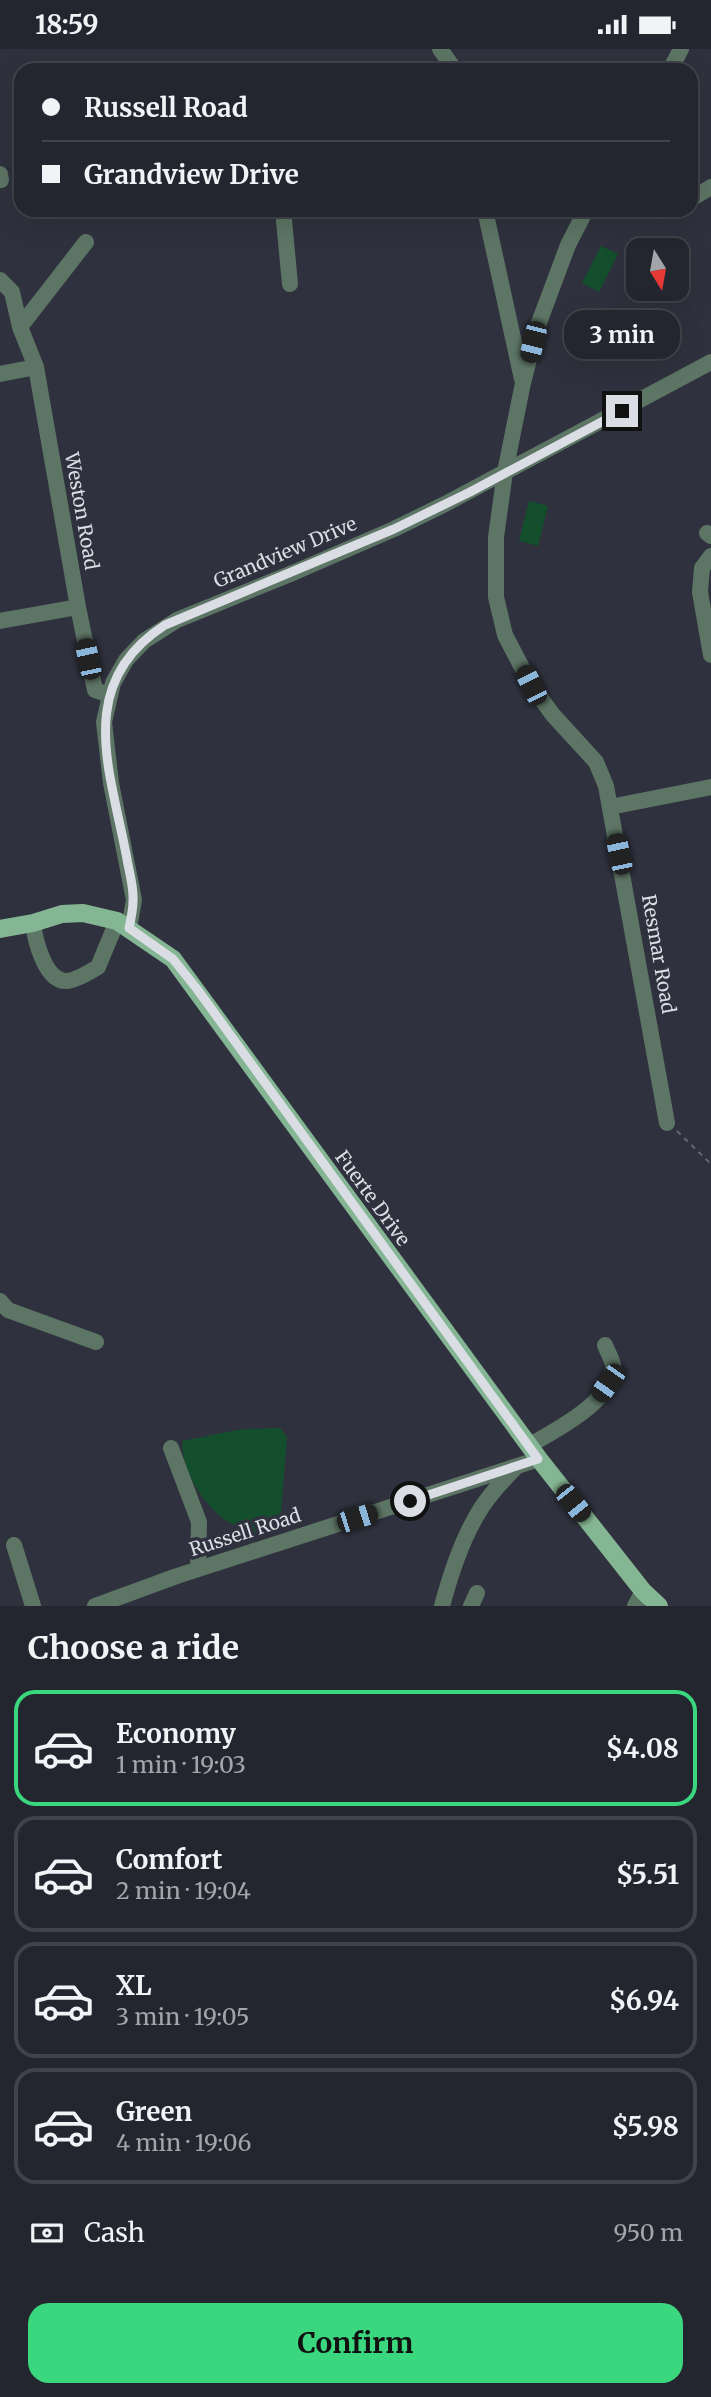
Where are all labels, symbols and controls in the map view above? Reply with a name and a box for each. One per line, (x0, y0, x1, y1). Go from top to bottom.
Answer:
text: 18:59 (35, 8, 99, 41)
text: Russell Road (84, 91, 248, 124)
text: Grandview Drive (84, 158, 299, 191)
north arrow (626, 238, 690, 301)
map controls (626, 238, 689, 301)
callout: 3 min (564, 309, 680, 359)
car (518, 319, 549, 365)
text: 3 min (589, 320, 655, 349)
route end (606, 395, 638, 427)
street label: Weston Road (60, 449, 104, 572)
street label: Grandview Drive (210, 511, 360, 593)
car (74, 636, 103, 682)
car (513, 662, 550, 708)
car (605, 831, 634, 877)
street label: Resmar Road (637, 893, 681, 1015)
street label: Fuerte Drive (330, 1145, 416, 1251)
car (588, 1360, 629, 1406)
car (552, 1480, 595, 1526)
route start (394, 1485, 426, 1517)
car (334, 1502, 381, 1534)
street label: Russell Road (186, 1503, 304, 1561)
text: Choose a ride (28, 1628, 239, 1668)
icon: car (32, 1717, 95, 1780)
text: Economy (116, 1717, 236, 1750)
text: $4.08 (606, 1732, 679, 1765)
text: 1 min · 19:03 (116, 1750, 246, 1779)
icon: car (32, 1843, 95, 1906)
text: Comfort (116, 1843, 222, 1876)
text: $5.51 (616, 1858, 679, 1891)
text: 2 min · 19:04 (116, 1876, 251, 1905)
icon: car (32, 1969, 95, 2032)
text: XL (116, 1969, 152, 2002)
text: $6.94 (609, 1984, 679, 2017)
text: 3 min · 19:05 (116, 2002, 249, 2031)
icon: car (32, 2095, 95, 2158)
text: Green (116, 2095, 192, 2128)
text: $5.98 (612, 2110, 679, 2143)
text: 4 min · 19:06 (116, 2128, 251, 2157)
icon: cash (28, 2214, 66, 2252)
text: Cash (84, 2216, 145, 2249)
text: 950 m (613, 2218, 683, 2247)
button: Confirm (28, 2303, 683, 2383)

